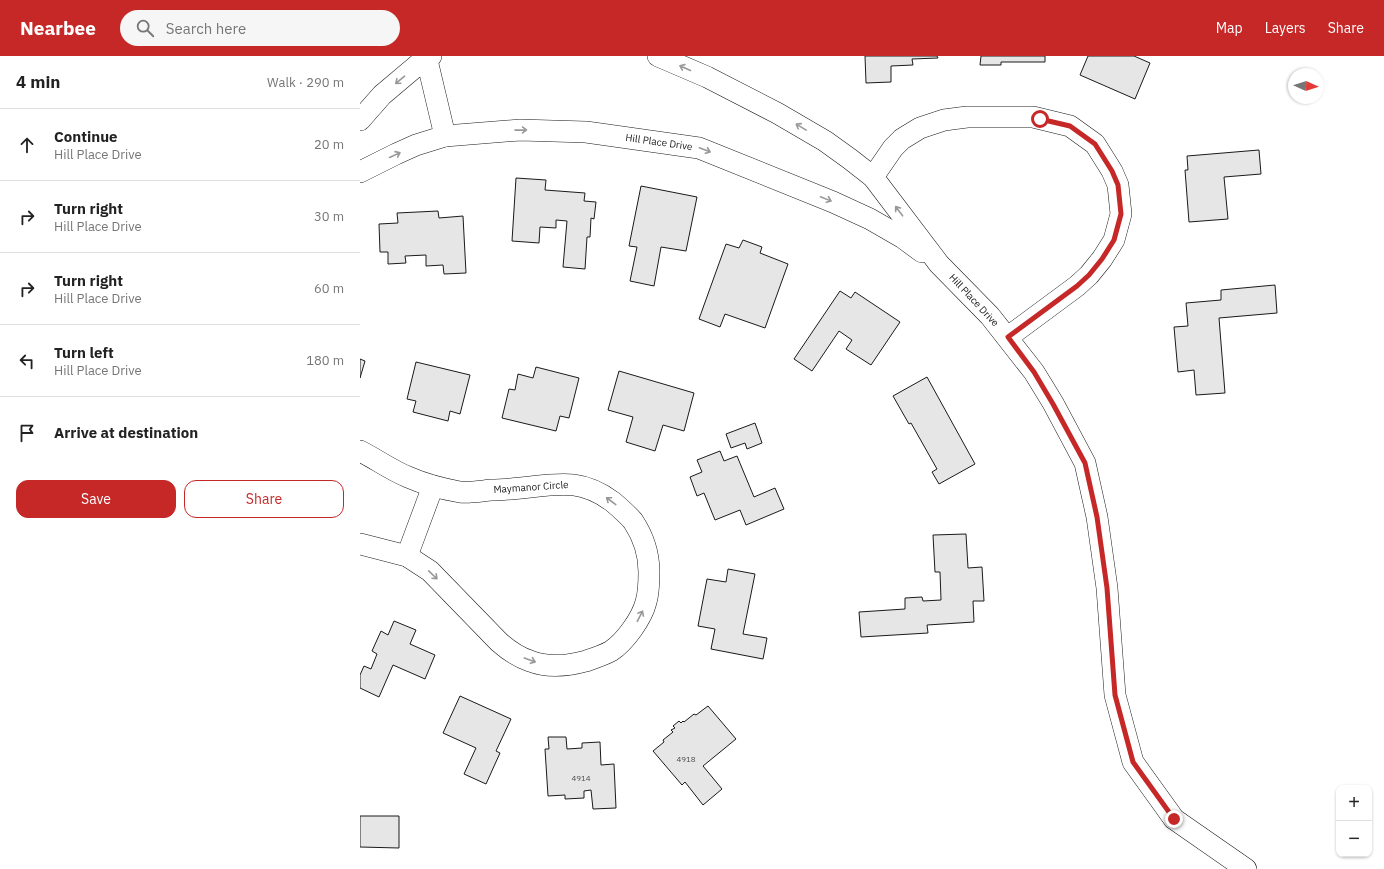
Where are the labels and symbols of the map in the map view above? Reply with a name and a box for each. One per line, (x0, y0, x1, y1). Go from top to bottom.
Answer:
one-way arrow (680, 64, 692, 71)
north arrow (1288, 68, 1324, 104)
one-way arrow (395, 75, 406, 84)
route start (1031, 110, 1049, 128)
one-way arrow (795, 123, 807, 131)
one-way arrow (514, 126, 527, 134)
street label: Hill Place Drive (625, 131, 694, 153)
one-way arrow (699, 147, 711, 155)
one-way arrow (388, 150, 400, 158)
one-way arrow (819, 195, 831, 203)
one-way arrow (894, 205, 903, 216)
street label: Hill Place Drive (946, 271, 1002, 329)
street label: Maymanor Circle (493, 478, 570, 496)
one-way arrow (606, 497, 617, 505)
one-way arrow (428, 570, 438, 580)
one-way arrow (637, 611, 644, 623)
one-way arrow (523, 657, 535, 665)
house number: 4918 (676, 754, 696, 764)
house number: 4914 (571, 773, 591, 783)
route end (1165, 810, 1183, 828)

